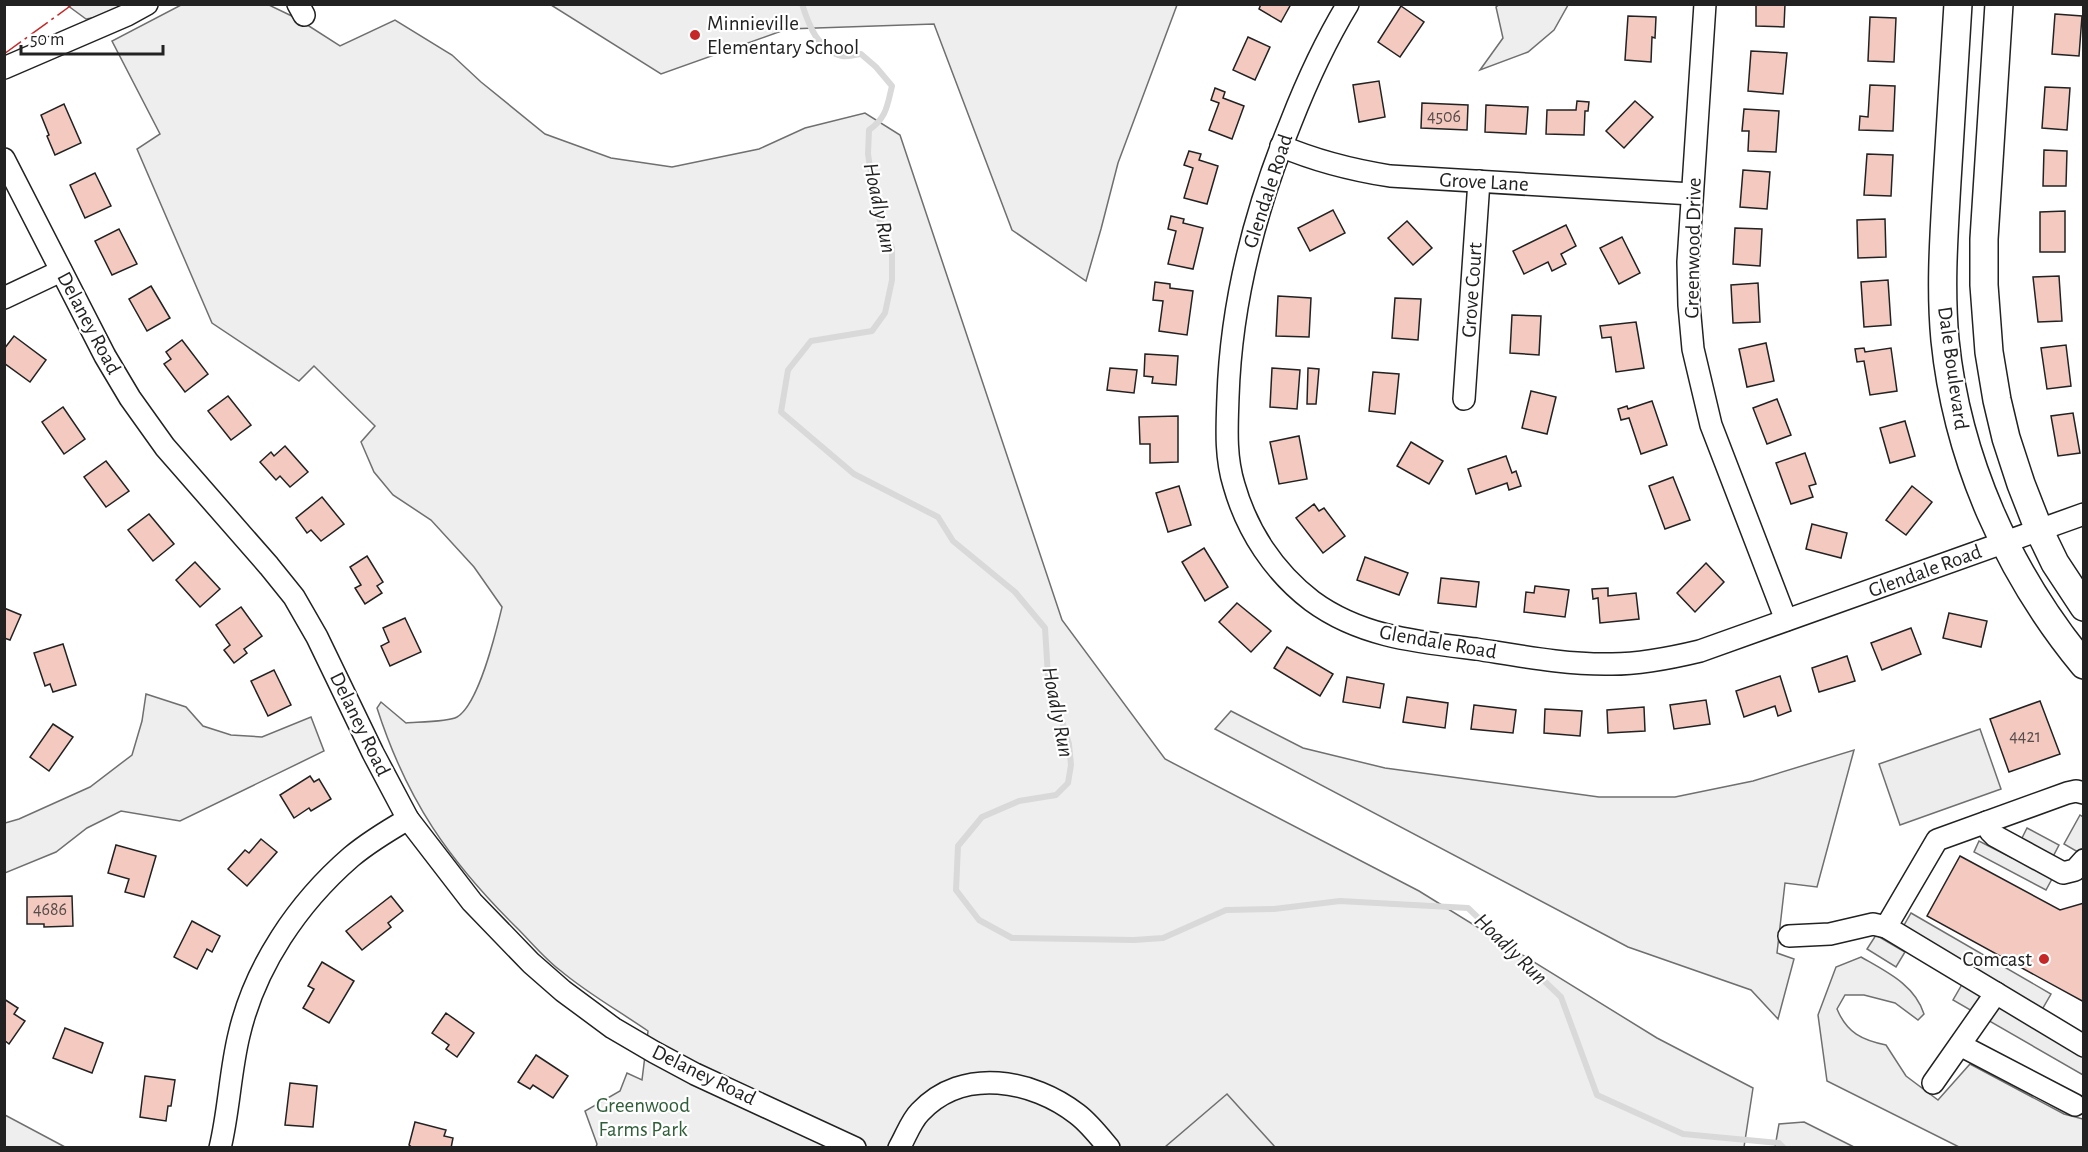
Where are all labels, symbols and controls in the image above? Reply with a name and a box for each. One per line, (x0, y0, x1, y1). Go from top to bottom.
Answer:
place label: Minnieville Elementary School (707, 13, 859, 58)
scale bar (21, 18, 164, 56)
marker: Minnieville Elementary School (688, 28, 702, 42)
text: 50 m (30, 31, 64, 49)
house number: 4506 (1427, 108, 1461, 126)
street label: Glendale Road (1240, 131, 1296, 251)
water label: Hoadly Run (860, 161, 900, 255)
street label: Grove Lane (1439, 169, 1529, 195)
street label: Greenwood Drive (1681, 177, 1705, 319)
street label: Grove Court (1458, 241, 1486, 338)
street label: Delaney Road (53, 268, 125, 378)
street label: Dale Boulevard (1934, 305, 1972, 431)
street label: Glendale Road (1866, 541, 1985, 601)
street label: Glendale Road (1378, 621, 1498, 663)
water label: Hoadly Run (1038, 665, 1078, 759)
street label: Delaney Road (326, 669, 394, 779)
house number: 4421 (2009, 728, 2041, 746)
house number: 4686 (33, 901, 67, 919)
water label: Hoadly Run (1470, 909, 1552, 989)
place label: Comcast (1963, 949, 2032, 970)
marker: Comcast (2037, 952, 2051, 966)
street label: Delaney Road (649, 1041, 759, 1109)
park label: Greenwood Farms Park (596, 1095, 690, 1140)

